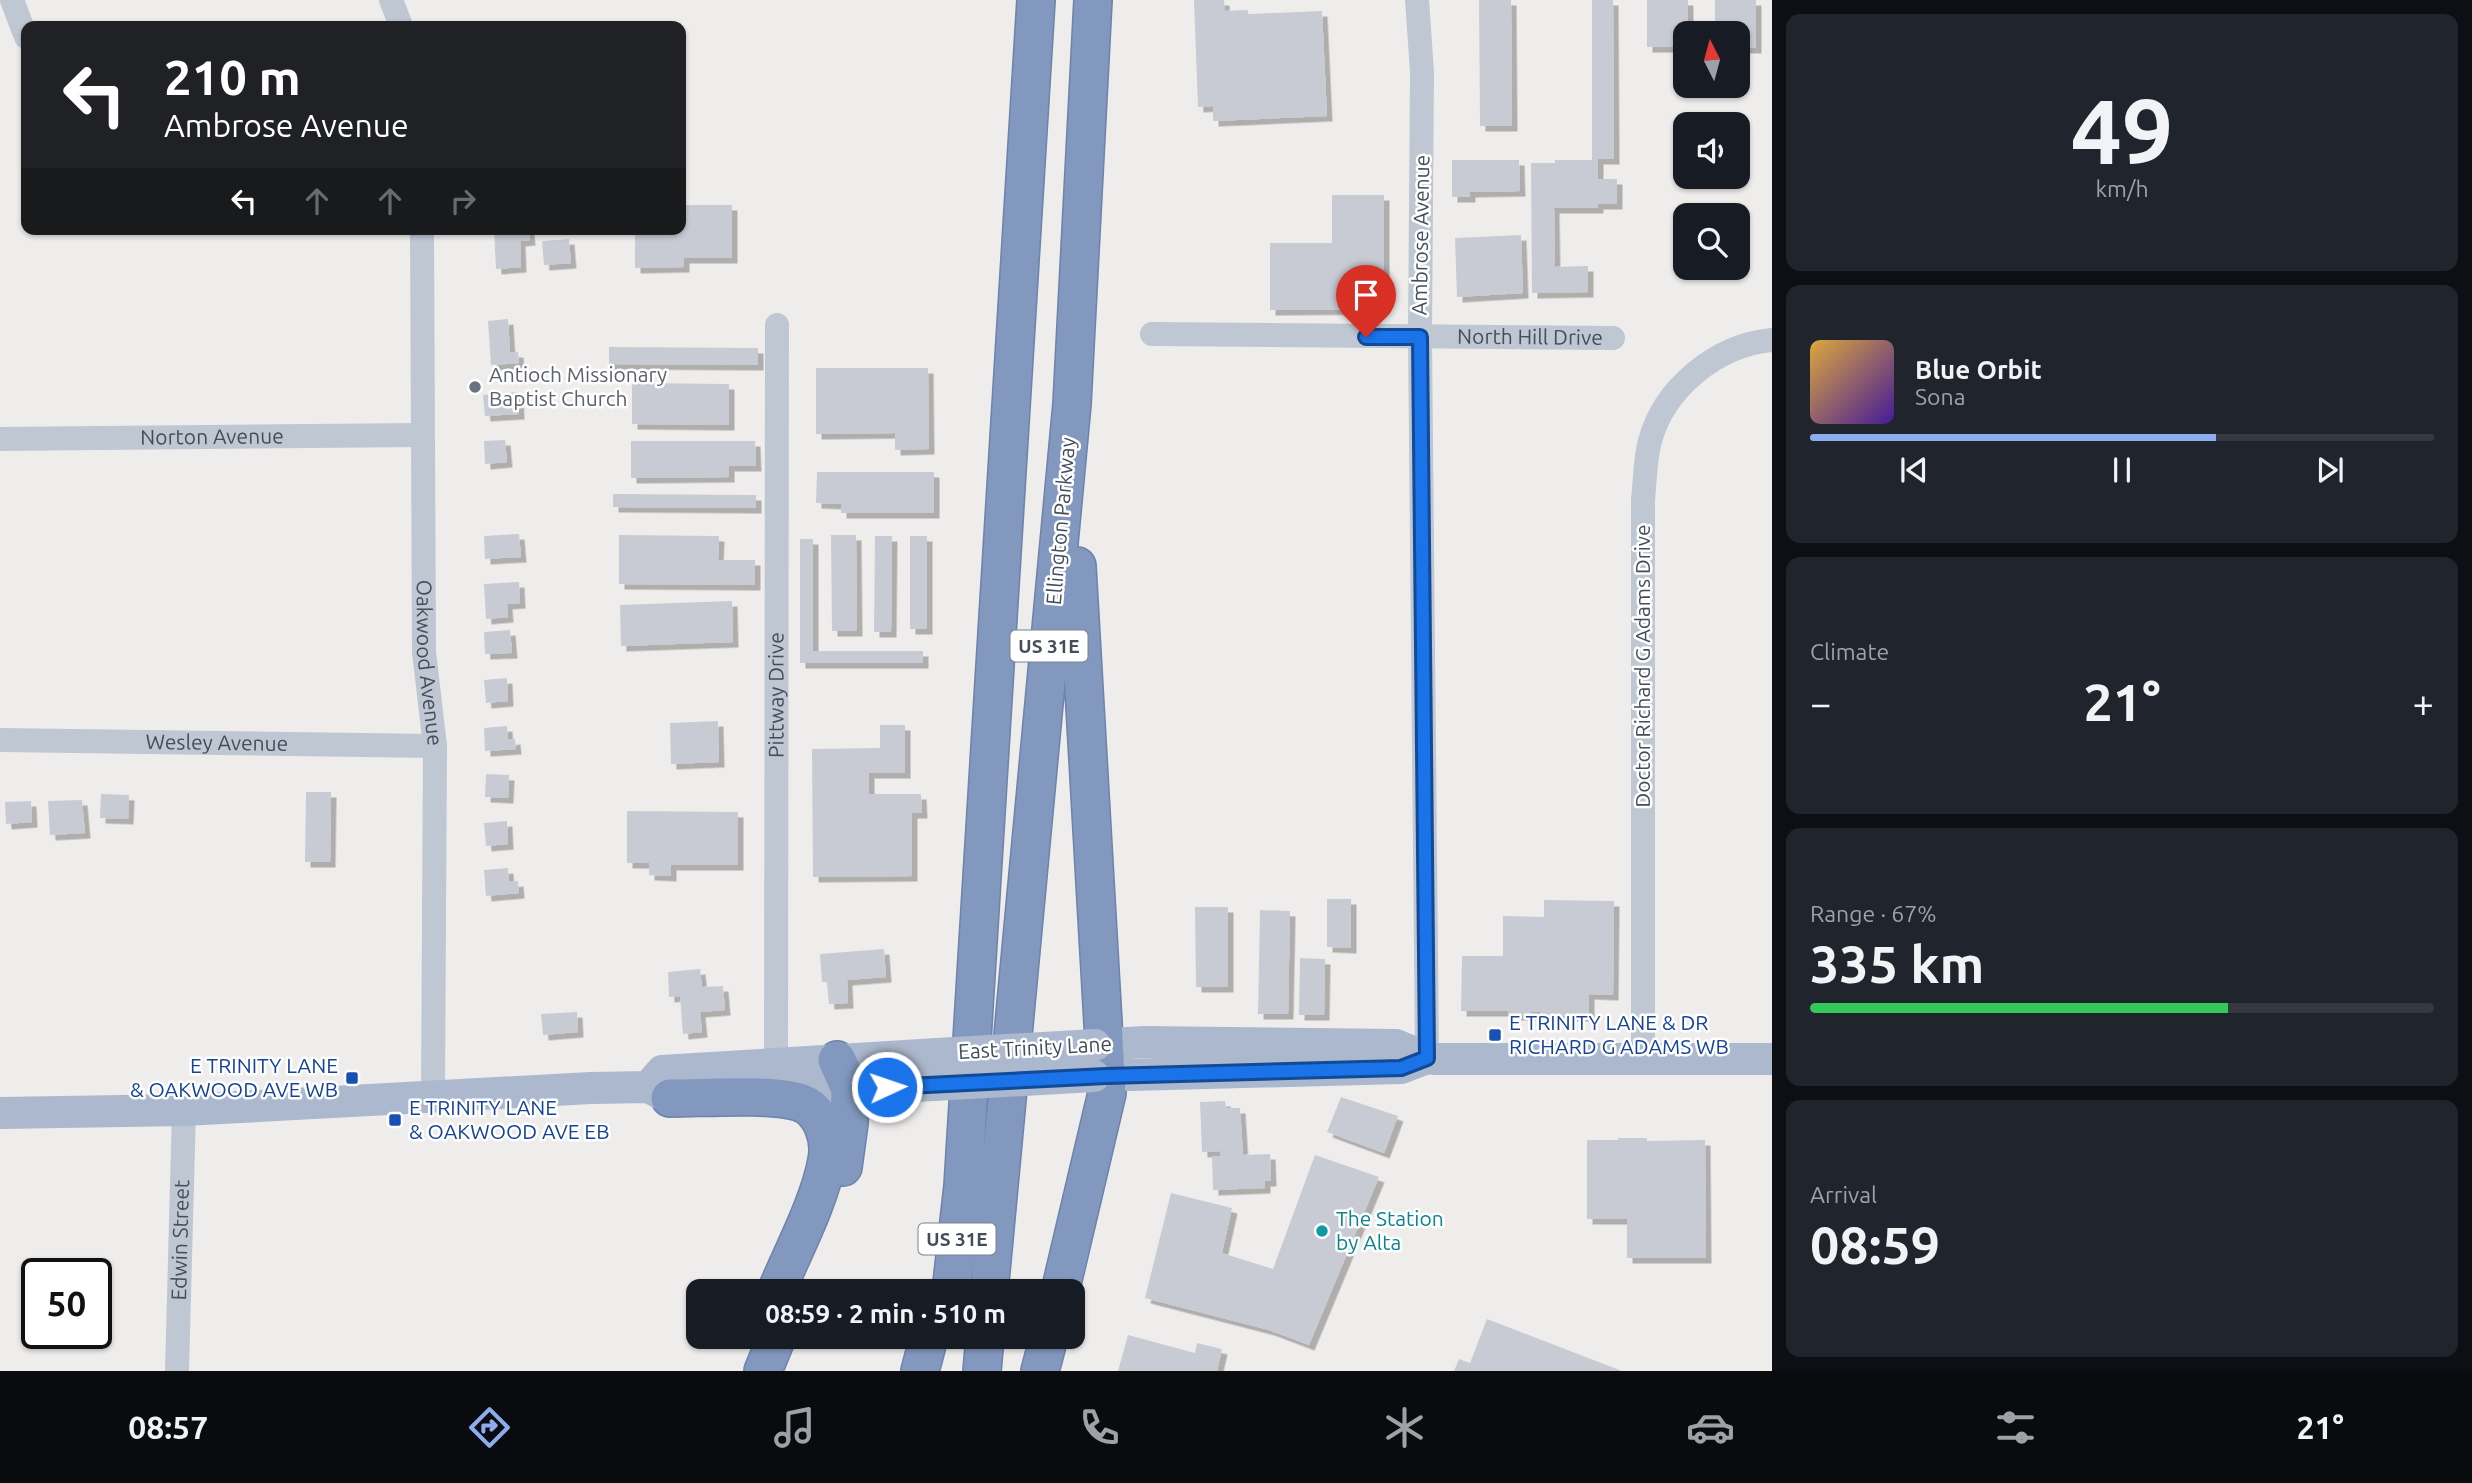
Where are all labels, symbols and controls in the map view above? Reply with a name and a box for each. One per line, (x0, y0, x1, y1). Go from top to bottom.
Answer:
north arrow (1673, 21, 1750, 98)
map controls (1673, 21, 1750, 280)
icon: left (49, 49, 140, 140)
text: 210 m (164, 49, 301, 104)
text: 49 (2071, 79, 2173, 181)
text: Ambrose Avenue (164, 107, 409, 143)
button: sound (1673, 112, 1750, 189)
street label: Ambrose Avenue (1407, 155, 1433, 315)
text: km/h (2095, 176, 2149, 201)
icon: left (225, 182, 263, 220)
icon: ahead (298, 182, 336, 220)
icon: ahead (371, 182, 409, 220)
icon: right (444, 182, 482, 220)
button: search (1673, 203, 1750, 280)
pin (1336, 265, 1396, 337)
icon: arrive (1347, 276, 1385, 314)
street label: North Hill Drive (1457, 324, 1603, 349)
text: Blue Orbit (1915, 355, 2042, 384)
place label: Antioch Missionary Baptist Church (489, 362, 667, 410)
marker: Antioch Missionary Baptist Church (467, 379, 483, 395)
text: Sona (1915, 384, 1965, 409)
street label: Norton Avenue (140, 423, 284, 449)
street label: Ellington Parkway (1041, 436, 1079, 606)
icon: previous (1895, 451, 1933, 489)
icon: pause (2103, 451, 2141, 489)
icon: next (2311, 451, 2349, 489)
street label: Doctor Richard G Adams Drive (1630, 524, 1654, 808)
street label: Oakwood Avenue (412, 580, 448, 747)
road number: US 31E (1010, 631, 1088, 662)
street label: Pittway Drive (763, 632, 788, 758)
text: Climate (1810, 639, 1889, 664)
text: 21° (2083, 673, 2161, 731)
text: − (1810, 682, 1831, 724)
text: + (2413, 682, 2434, 724)
street label: Wesley Avenue (145, 729, 288, 755)
text: Range · 67% (1810, 901, 1937, 926)
text: 335 km (1810, 935, 1984, 993)
place label: E TRINITY LANE & DR RICHARD G ADAMS WB (1509, 1010, 1729, 1058)
marker: E TRINITY LANE & DR RICHARD G ADAMS WB (1487, 1027, 1503, 1043)
street label: East Trinity Lane (957, 1031, 1113, 1063)
position arrow (850, 1050, 924, 1124)
place label: E TRINITY LANE & OAKWOOD AVE WB (130, 1053, 338, 1101)
marker: E TRINITY LANE & OAKWOOD AVE WB (344, 1070, 360, 1086)
place label: E TRINITY LANE & OAKWOOD AVE EB (409, 1095, 610, 1143)
marker: E TRINITY LANE & OAKWOOD AVE EB (387, 1112, 403, 1128)
street label: Edwin Street (166, 1179, 193, 1301)
text: Arrival (1810, 1182, 1877, 1207)
place label: The Station by Alta (1336, 1206, 1444, 1254)
text: 08:59 (1810, 1216, 1940, 1274)
marker: The Station by Alta (1314, 1223, 1330, 1239)
road number: US 31E (918, 1224, 996, 1254)
speed limit sign: 50 (21, 1258, 112, 1349)
text: 08:59 · 2 min · 510 m (765, 1299, 1006, 1328)
icon: directions (465, 1403, 514, 1452)
icon: music (770, 1403, 819, 1452)
icon: phone (1075, 1403, 1124, 1452)
icon: climate (1380, 1403, 1429, 1452)
icon: car (1686, 1403, 1735, 1452)
icon: filters (1991, 1403, 2040, 1452)
text: 08:57 (128, 1409, 208, 1445)
text: 21° (2296, 1409, 2344, 1445)

